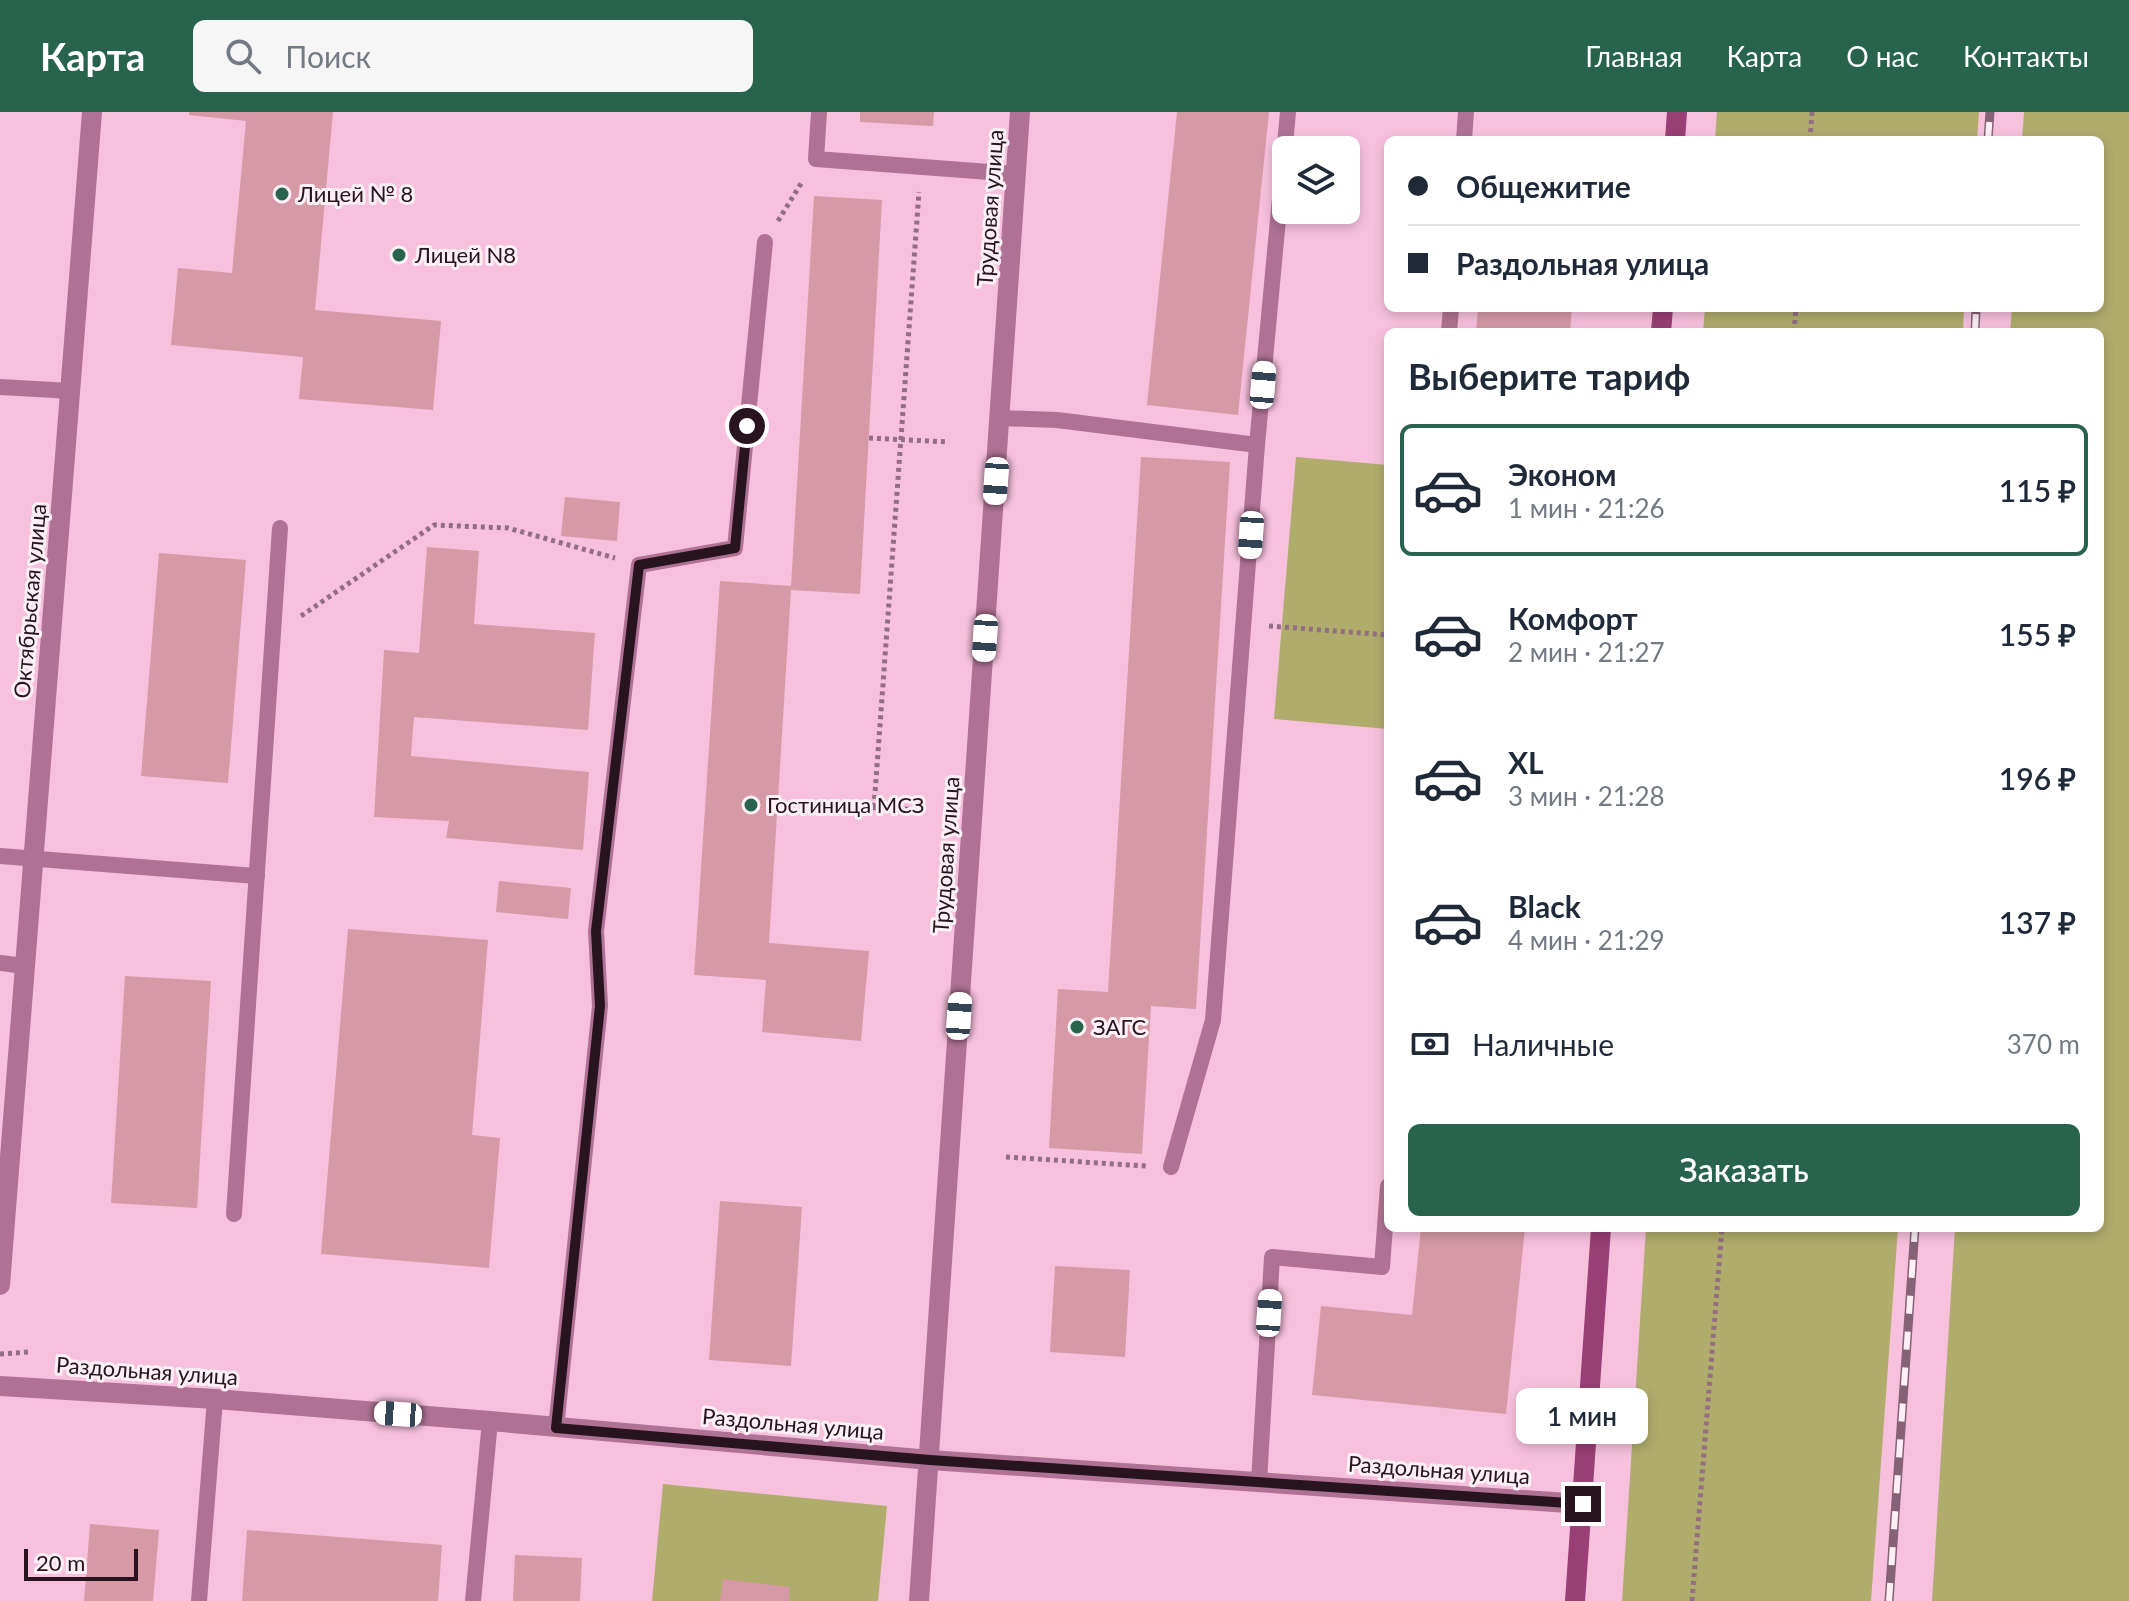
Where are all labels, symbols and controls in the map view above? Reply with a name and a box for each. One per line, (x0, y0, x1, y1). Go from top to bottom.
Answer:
search box (193, 20, 753, 92)
text: Карта (40, 33, 145, 79)
icon: search (221, 34, 265, 78)
text: Поиск (285, 38, 371, 74)
text: Главная (1585, 39, 1683, 73)
text: Карта (1727, 39, 1802, 73)
text: О нас (1846, 39, 1919, 73)
text: Контакты (1963, 39, 2089, 73)
street label: Трудовая улица (971, 129, 1008, 287)
map controls (1272, 136, 1360, 224)
button: layers (1272, 136, 1360, 224)
text: Общежитие (1456, 168, 1631, 204)
place label: Лицей № 8 (297, 180, 413, 207)
marker: Лицей № 8 (273, 185, 291, 203)
place label: Лицей N8 (414, 241, 516, 268)
text: Раздольная улица (1456, 245, 1709, 281)
marker: Лицей N8 (390, 246, 408, 264)
text: Выберите тариф (1408, 354, 1690, 398)
car (1249, 360, 1277, 410)
route start (729, 408, 765, 444)
icon: car (1412, 454, 1484, 526)
car (982, 456, 1010, 506)
text: Эконом (1508, 456, 1617, 492)
text: 115 ₽ (1999, 472, 2076, 508)
text: 1 мин · 21:26 (1508, 492, 1665, 524)
street label: Октябрьская улица (8, 502, 51, 699)
car (1237, 510, 1265, 560)
icon: car (1412, 598, 1484, 670)
text: Комфорт (1508, 600, 1638, 636)
car (971, 613, 999, 663)
text: 155 ₽ (1999, 616, 2076, 652)
text: 2 мин · 21:27 (1508, 636, 1665, 668)
icon: car (1412, 742, 1484, 814)
text: XL (1508, 744, 1544, 780)
text: 196 ₽ (1999, 760, 2076, 796)
street label: Трудовая улица (927, 776, 964, 934)
text: 3 мин · 21:28 (1508, 780, 1665, 812)
place label: Гостиница МСЗ (767, 791, 925, 818)
marker: Гостиница МСЗ (742, 796, 760, 814)
icon: car (1412, 886, 1484, 958)
text: Black (1508, 888, 1581, 924)
text: 137 ₽ (1999, 904, 2076, 940)
text: 4 мин · 21:29 (1508, 924, 1665, 956)
car (945, 991, 973, 1041)
place label: ЗАГС (1093, 1013, 1146, 1040)
marker: ЗАГС (1068, 1018, 1086, 1036)
icon: cash (1408, 1022, 1452, 1066)
text: Наличные (1472, 1026, 1614, 1062)
text: 370 m (2007, 1028, 2080, 1060)
button: Заказать (1408, 1124, 2080, 1216)
car (1255, 1288, 1283, 1338)
street label: Раздольная улица (55, 1351, 239, 1390)
callout: 1 мин (1517, 1388, 1649, 1444)
car (373, 1400, 423, 1428)
text: 1 мин (1547, 1400, 1617, 1432)
street label: Раздольная улица (701, 1402, 885, 1445)
street label: Раздольная улица (1347, 1450, 1531, 1489)
route end (1565, 1486, 1601, 1522)
scale bar (24, 1545, 138, 1581)
text: 20 m (36, 1549, 85, 1576)

